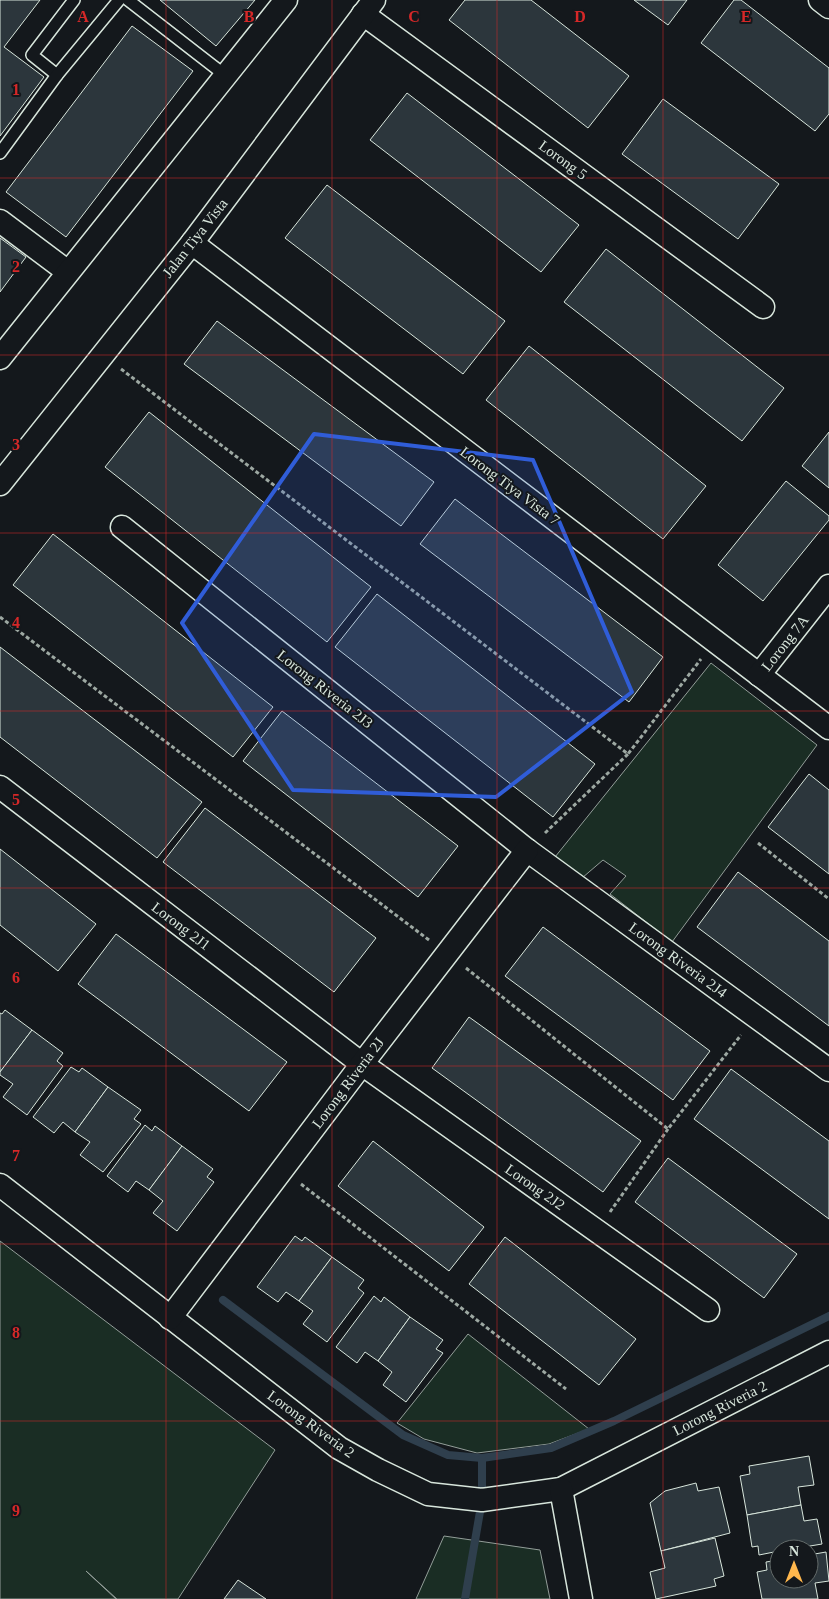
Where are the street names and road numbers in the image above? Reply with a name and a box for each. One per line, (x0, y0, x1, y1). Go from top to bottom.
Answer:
street label: Lorong 5 (536, 137, 590, 183)
street label: Jalan Tiya Vista (159, 195, 231, 281)
street label: Lorong Tiya Vista 7 (457, 443, 563, 529)
street label: Lorong 7A (758, 612, 812, 674)
street label: Lorong Riveria 2J3 (274, 647, 376, 731)
street label: Lorong 2J1 (149, 899, 213, 953)
street label: Lorong Riveria 2J4 (626, 919, 730, 1001)
street label: Lorong Riveria 2J (309, 1034, 387, 1131)
street label: Lorong 2J2 (502, 1161, 568, 1213)
street label: Lorong Riveria 2 (670, 1377, 770, 1439)
street label: Lorong Riveria 2 (265, 1387, 357, 1461)

